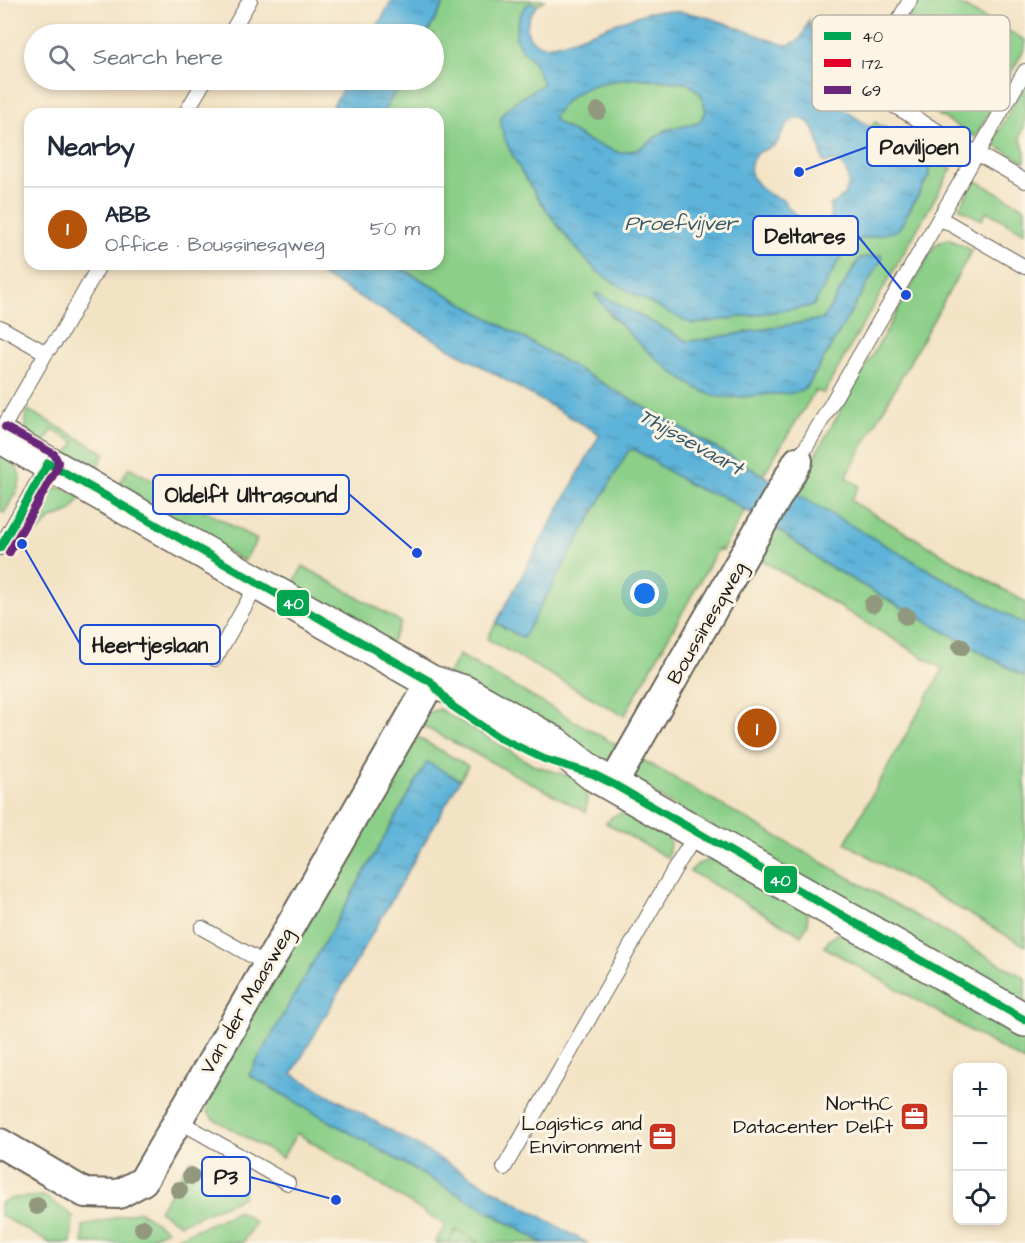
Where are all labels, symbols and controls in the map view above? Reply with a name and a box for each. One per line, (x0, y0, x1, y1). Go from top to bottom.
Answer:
legend (812, 15, 1010, 111)
search box (24, 24, 444, 90)
text: 40 (862, 26, 883, 48)
icon: search (45, 41, 78, 74)
text: Search here (93, 42, 223, 73)
text: 172 (862, 53, 883, 75)
text: 69 (862, 80, 881, 102)
callout: Paviljoen (867, 127, 970, 166)
text: Nearby (48, 129, 135, 165)
text: Paviljoen (880, 133, 959, 163)
text: ABB (105, 200, 150, 231)
water label: Proefvijver (625, 209, 740, 238)
text: 1 (66, 215, 69, 243)
text: 50 m (370, 215, 420, 243)
callout: Deltares (753, 216, 858, 255)
text: Deltares (765, 222, 846, 251)
text: Office · Boussinesqweg (105, 231, 325, 259)
water label: Thijssevaart (634, 401, 751, 484)
callout: Oldelft Ultrasound (153, 475, 349, 514)
text: Oldelft Ultrasound (165, 481, 337, 510)
street label: Boussinesqweg (661, 557, 754, 690)
your location (630, 579, 659, 608)
line badge: 40 (276, 589, 310, 617)
text: 40 (283, 593, 303, 615)
callout: Heertjeslaan (80, 625, 220, 664)
text: Heertjeslaan (92, 631, 209, 661)
pin: 1 (738, 706, 777, 750)
line badge: 40 (763, 865, 798, 894)
text: 40 (770, 870, 790, 892)
street label: Van der Maasweg (194, 923, 301, 1080)
map controls (953, 1063, 1007, 1225)
button: + (953, 1063, 1007, 1117)
place label: NorthC Datacenter Delft (733, 1090, 893, 1141)
office icon: NorthC Datacenter Delft (898, 1100, 930, 1132)
place label: Logistics and Environment (521, 1110, 642, 1161)
button: − (953, 1117, 1007, 1171)
office icon: Logistics and Environment (647, 1120, 679, 1152)
callout: P3 (202, 1157, 250, 1196)
text: P3 (214, 1163, 238, 1192)
button: locate (953, 1171, 1007, 1225)

